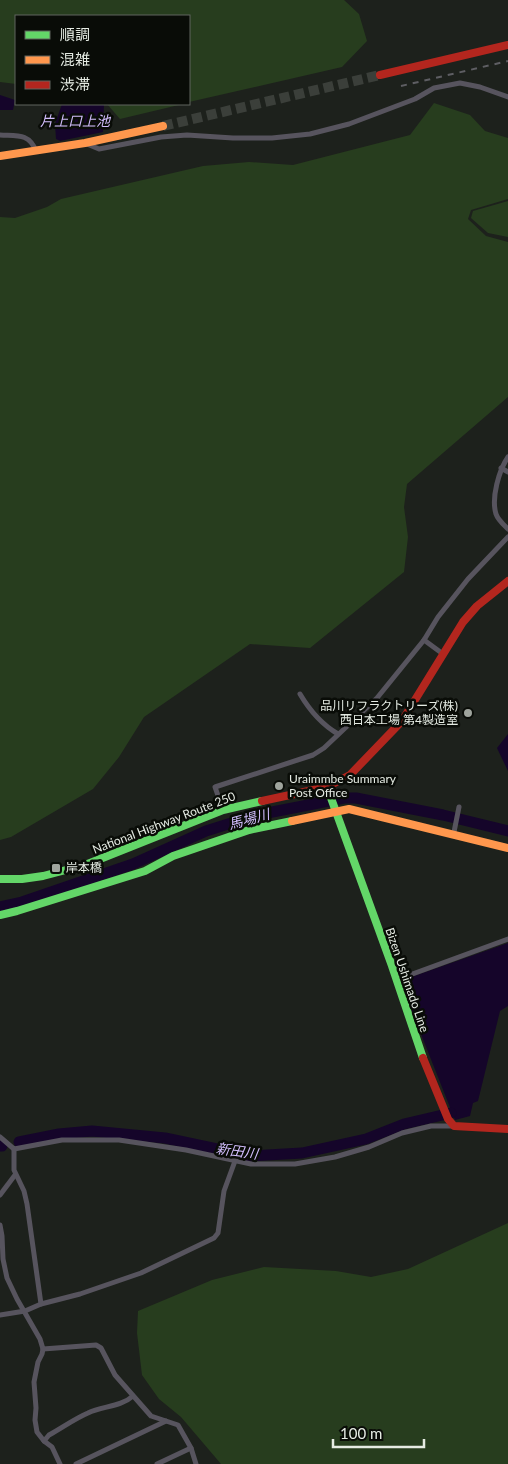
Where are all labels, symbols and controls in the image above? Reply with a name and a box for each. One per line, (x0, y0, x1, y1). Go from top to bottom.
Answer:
legend (15, 15, 190, 105)
text: 順調 (60, 25, 90, 43)
text: 混雑 (60, 50, 90, 68)
text: 渋滞 (60, 75, 90, 93)
water label: 片上口上池 (40, 112, 112, 129)
place label: 品川リフラクトリーズ(株) 西日本工場 第4製造室 (320, 698, 458, 727)
marker: 品川リフラクトリーズ(株) 西日本工場 第4製造室 (462, 707, 474, 719)
place label: Uraimmbe Summary Post Office (289, 771, 397, 800)
marker: Uraimmbe Summary Post Office (273, 780, 285, 792)
street label: National Highway Route 250 (90, 788, 237, 857)
water label: 馬場川 (226, 804, 273, 832)
place label: 岸本橋 (66, 860, 102, 875)
marker: 岸本橋 (50, 862, 62, 874)
street label: Bizen Ushimado Line (383, 926, 432, 1034)
water label: 新田川 (215, 1139, 261, 1162)
scale bar (333, 1416, 424, 1448)
text: 100 m (340, 1424, 382, 1442)

